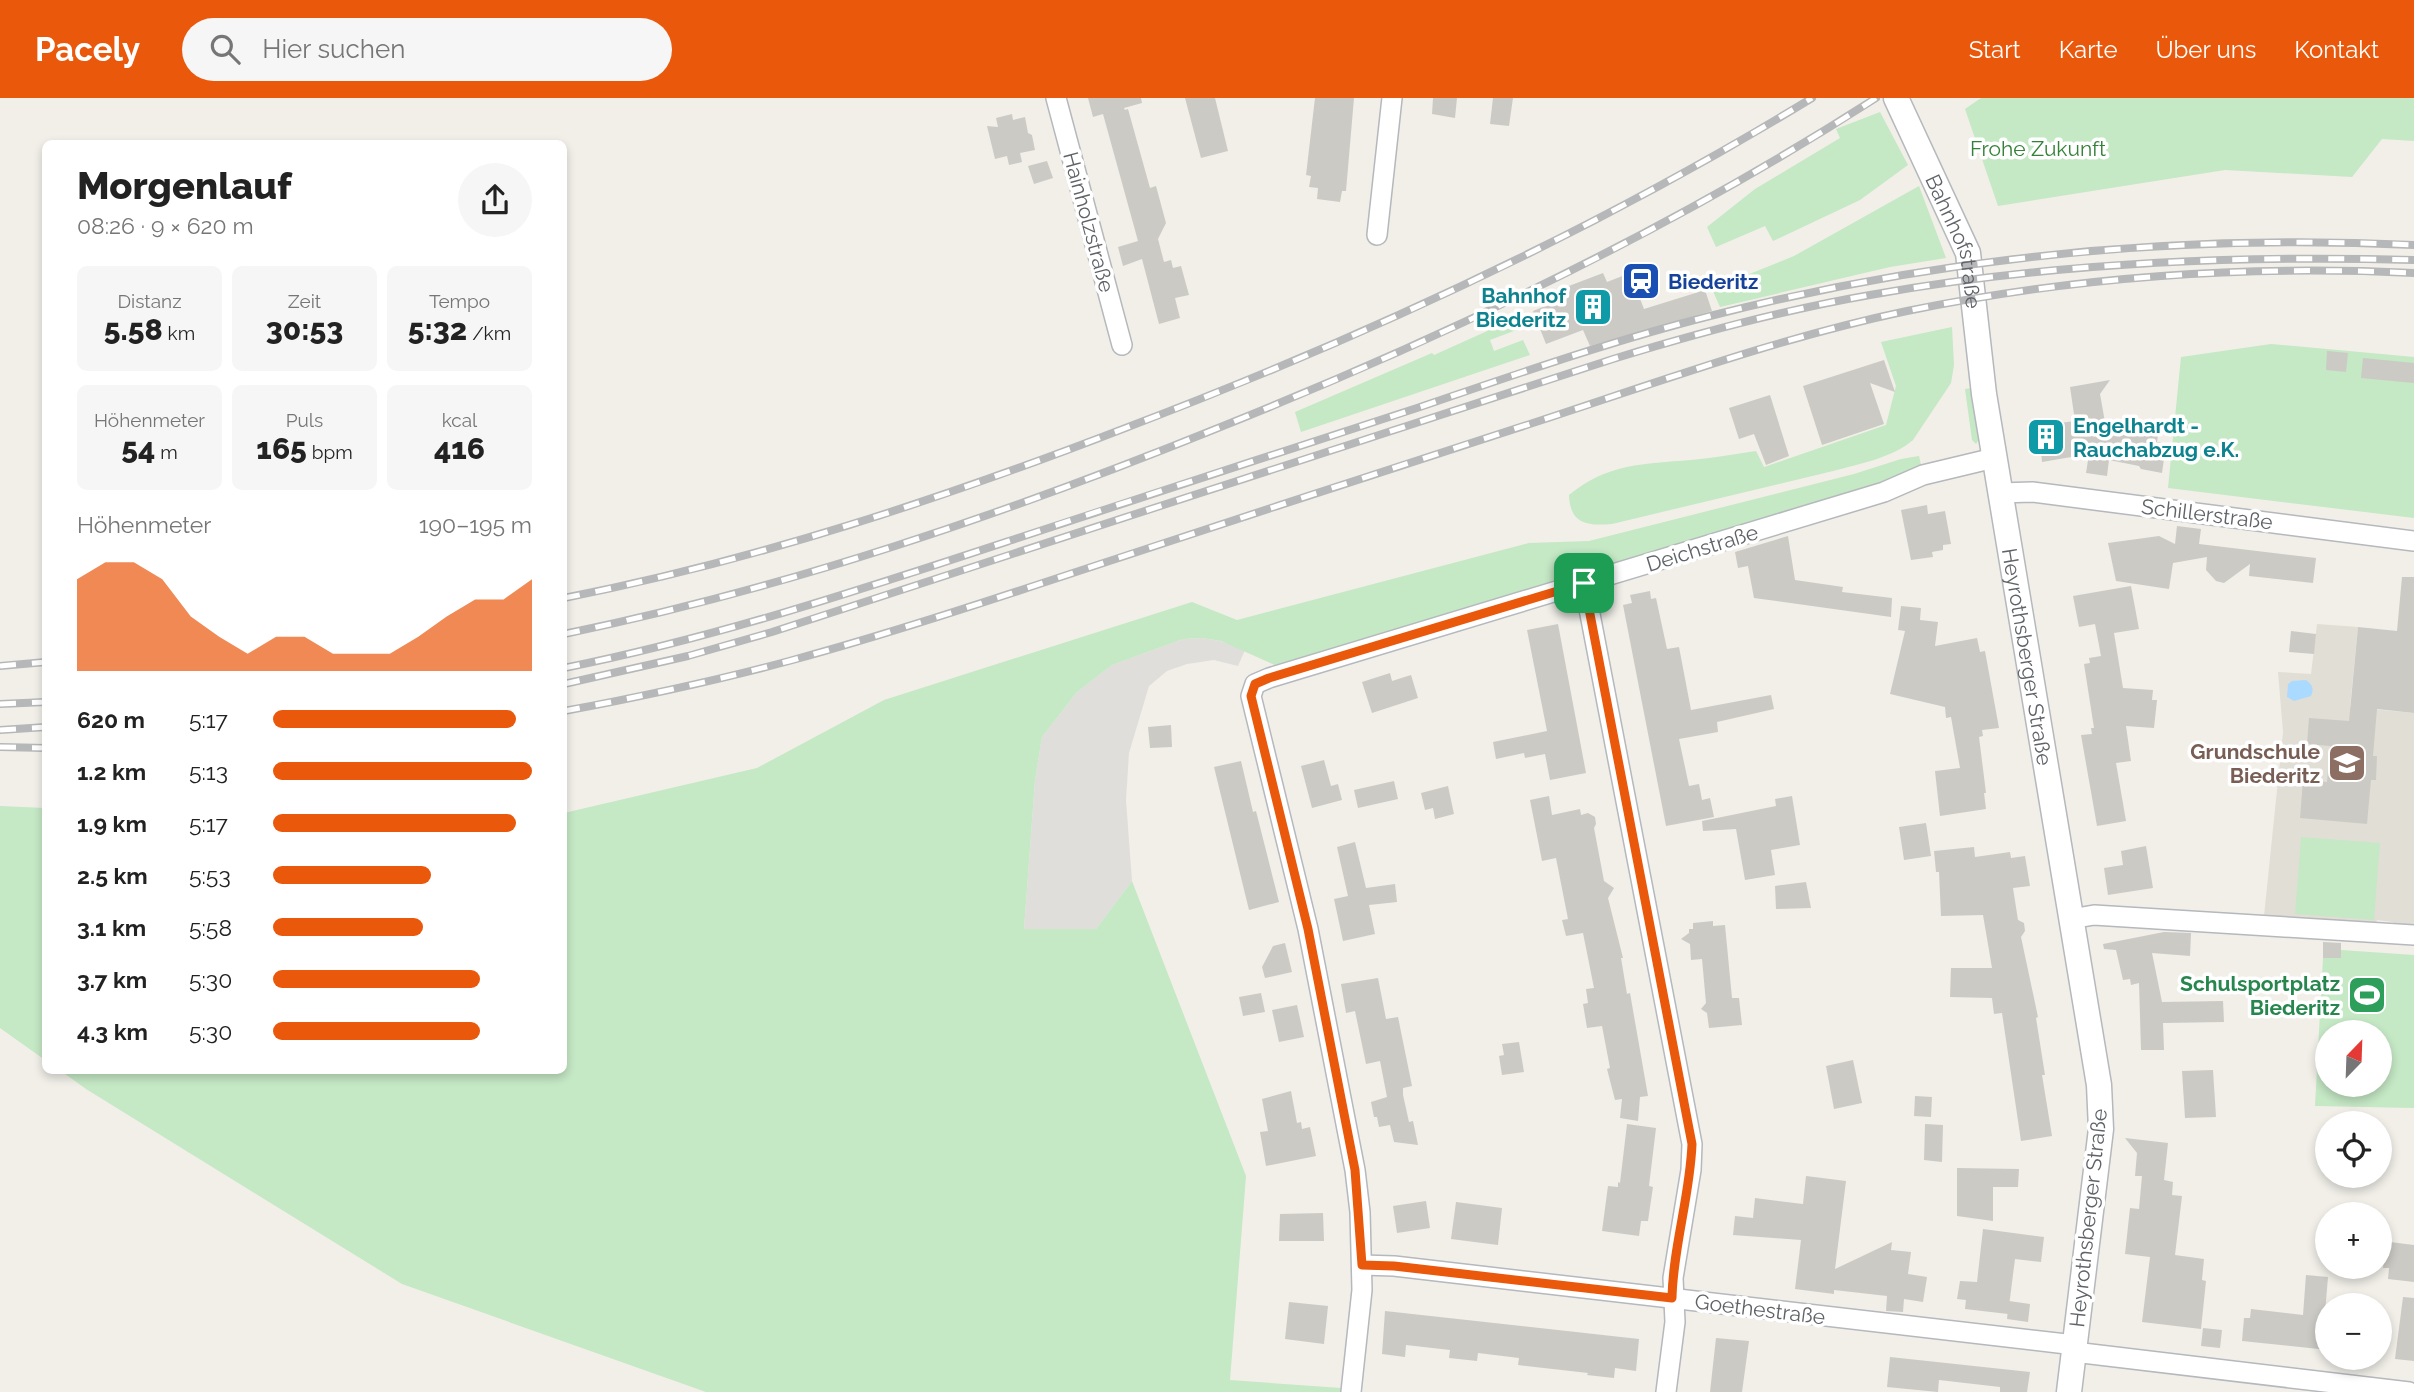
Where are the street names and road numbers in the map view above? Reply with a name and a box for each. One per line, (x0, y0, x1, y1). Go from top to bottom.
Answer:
street label: Hainholzstraße (1058, 149, 1120, 295)
street label: Bahnhofstraße (1921, 170, 1987, 310)
street label: Schillerstraße (2140, 494, 2274, 534)
street label: Deichstraße (1643, 519, 1761, 577)
street label: Heyrothsberger Straße (1997, 546, 2058, 767)
street label: Heyrothsberger Straße (2064, 1107, 2112, 1329)
street label: Goethestraße (1693, 1289, 1827, 1329)

